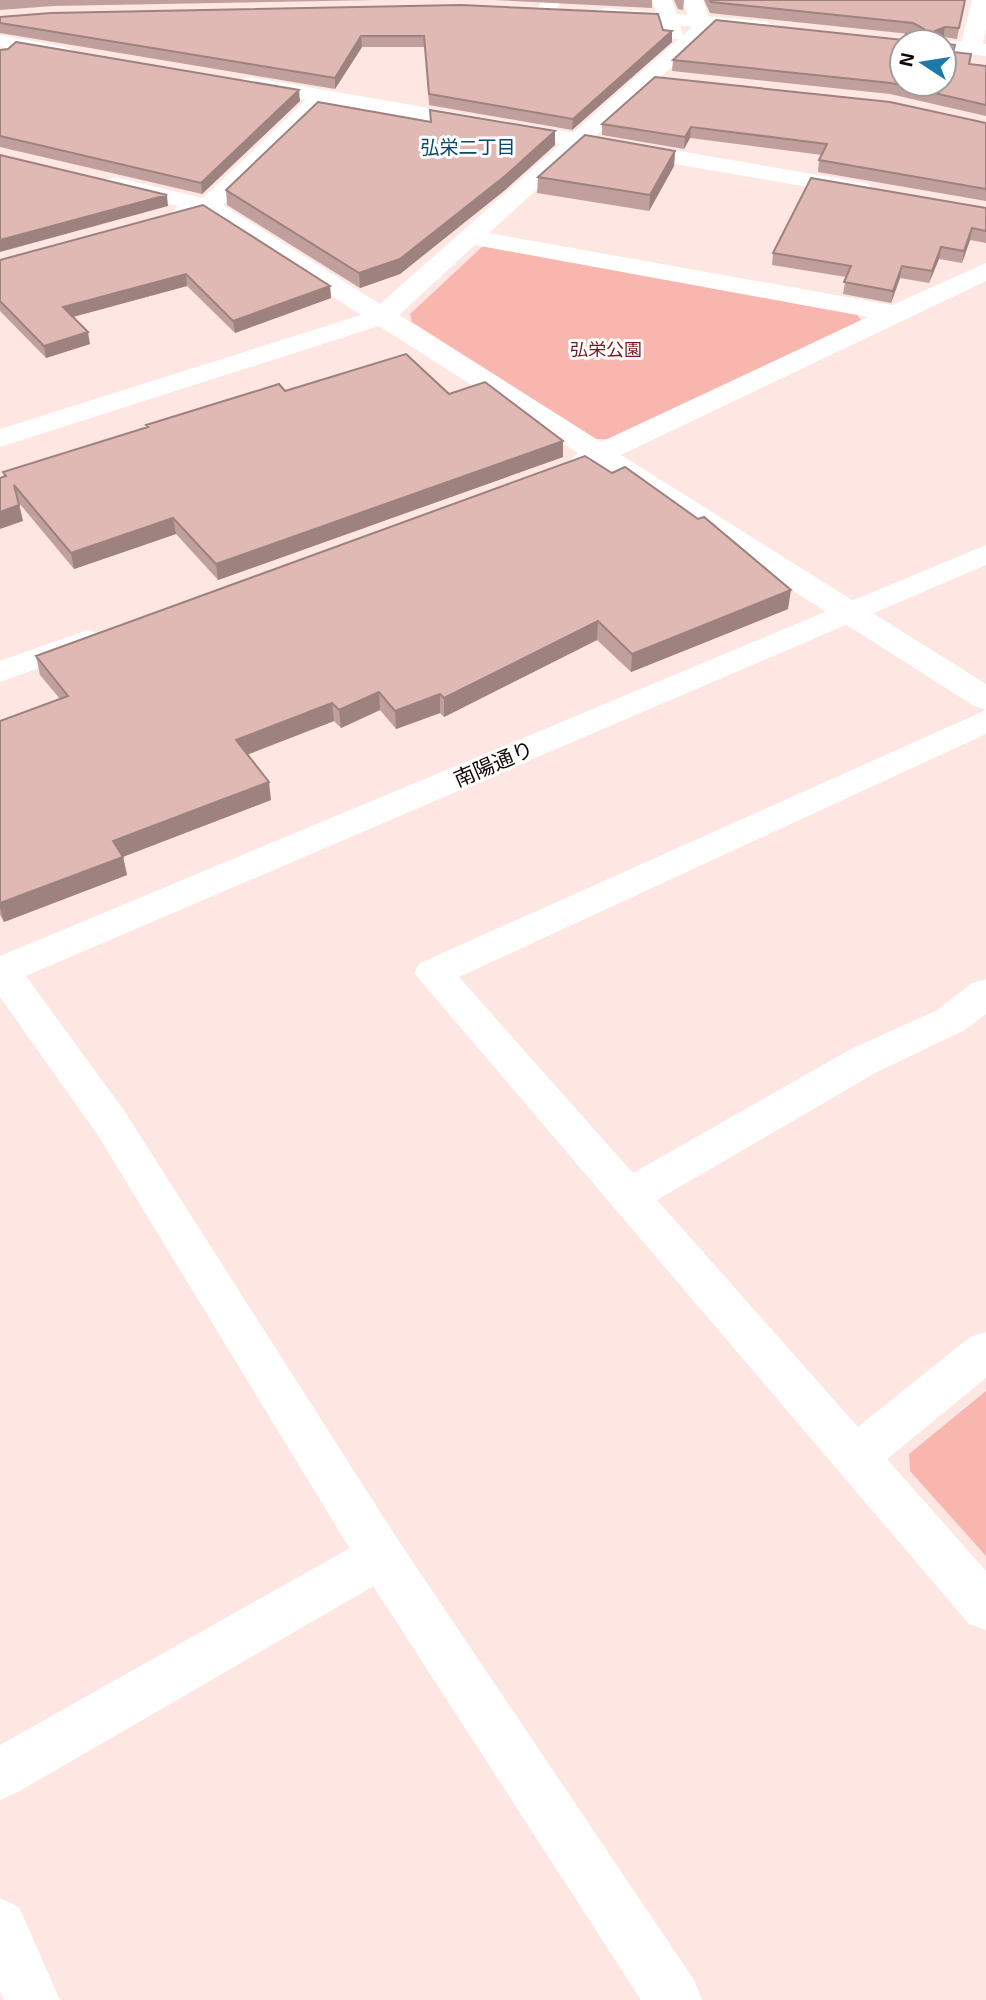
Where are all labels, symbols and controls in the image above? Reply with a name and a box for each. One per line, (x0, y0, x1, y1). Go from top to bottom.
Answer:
north arrow (888, 28, 958, 98)
text: N (893, 50, 919, 68)
district label: 弘栄二丁目 (420, 135, 516, 158)
park label: 弘栄公園 (570, 338, 642, 360)
street label: 南陽通り (449, 735, 537, 791)

